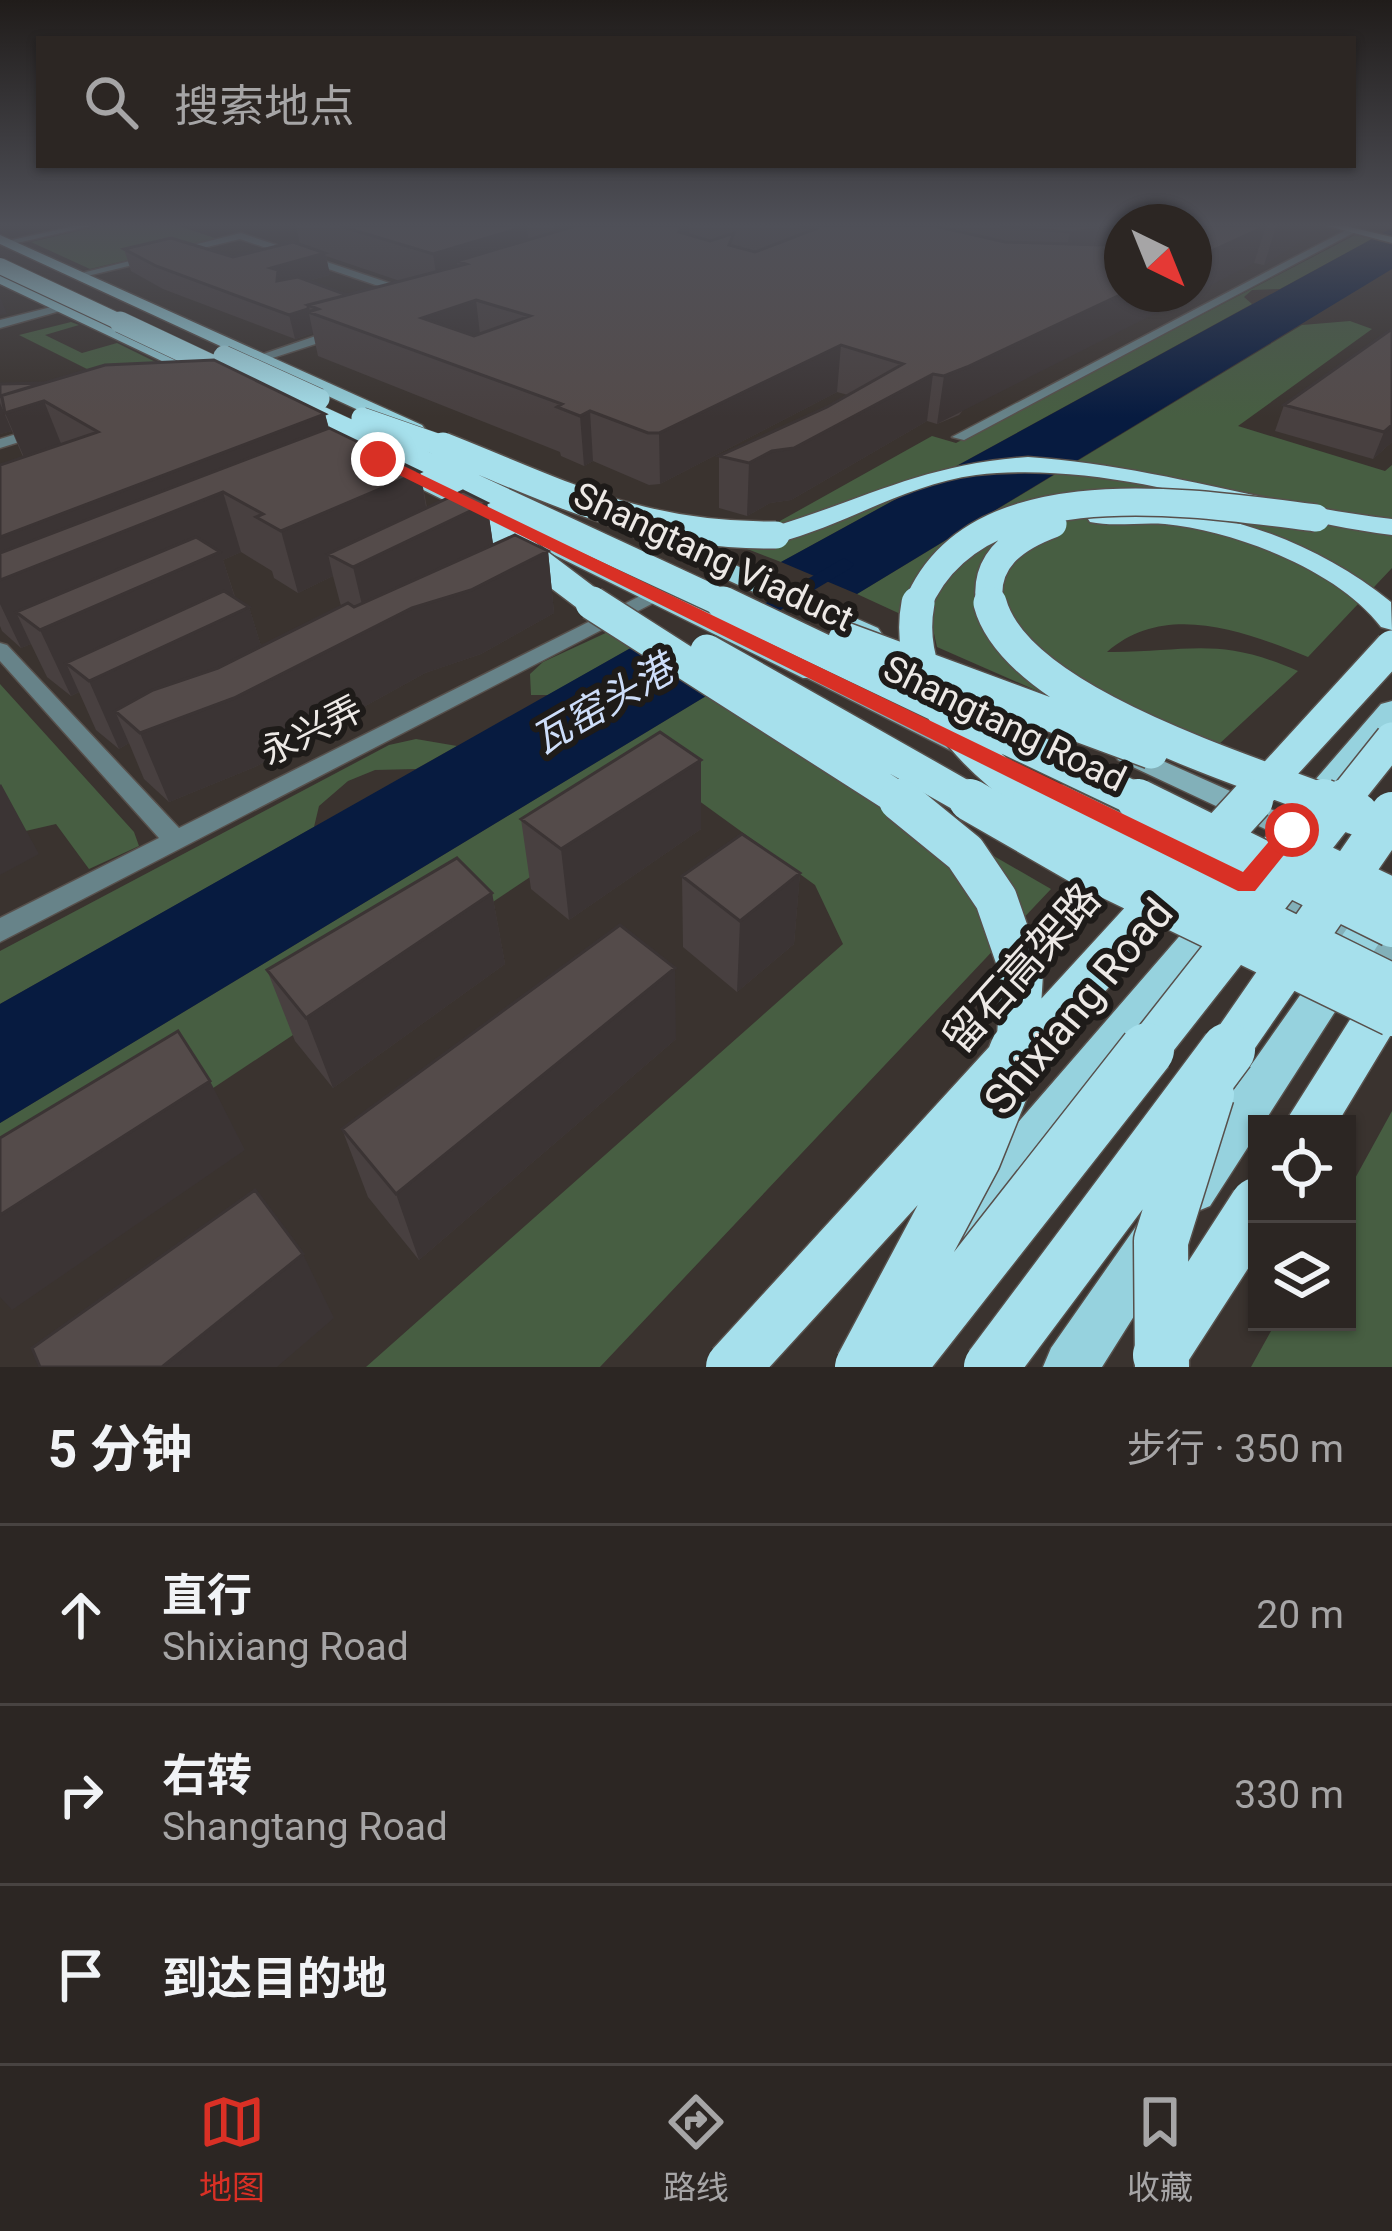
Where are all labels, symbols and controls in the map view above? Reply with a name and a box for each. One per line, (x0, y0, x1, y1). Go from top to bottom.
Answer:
search box (36, 36, 1356, 168)
icon: search (78, 69, 144, 135)
text: 搜索地点 (174, 80, 354, 133)
north arrow (1104, 204, 1212, 312)
route end (351, 432, 405, 486)
street label: Shangtang Viaduct (567, 474, 860, 640)
water label: 瓦窑头港 (523, 643, 686, 764)
street label: Shangtang Road (877, 647, 1132, 801)
street label: 永兴弄 (254, 688, 369, 774)
route start (1265, 803, 1319, 857)
street label: 留石高架路 (933, 874, 1110, 1063)
street label: Shixiang Road (974, 889, 1183, 1124)
map controls (1248, 1115, 1356, 1331)
button: locate (1248, 1115, 1356, 1223)
button: layers (1248, 1223, 1356, 1331)
text: 5 分钟 (48, 1420, 192, 1479)
text: 步行 · 350 m (1127, 1426, 1344, 1472)
text: 直行 (162, 1569, 252, 1622)
icon: ahead (48, 1582, 114, 1648)
text: 20 m (1256, 1592, 1344, 1638)
text: Shixiang Road (162, 1624, 409, 1670)
text: 右转 (162, 1749, 252, 1802)
icon: right (48, 1762, 114, 1828)
text: 330 m (1234, 1772, 1344, 1818)
text: Shangtang Road (162, 1804, 448, 1850)
icon: arrive (48, 1942, 114, 2008)
text: 到达目的地 (162, 1952, 387, 2005)
tab: 地图 (199, 2089, 265, 2209)
tab: 路线 (663, 2089, 729, 2209)
tab: 收藏 (1127, 2089, 1193, 2209)

